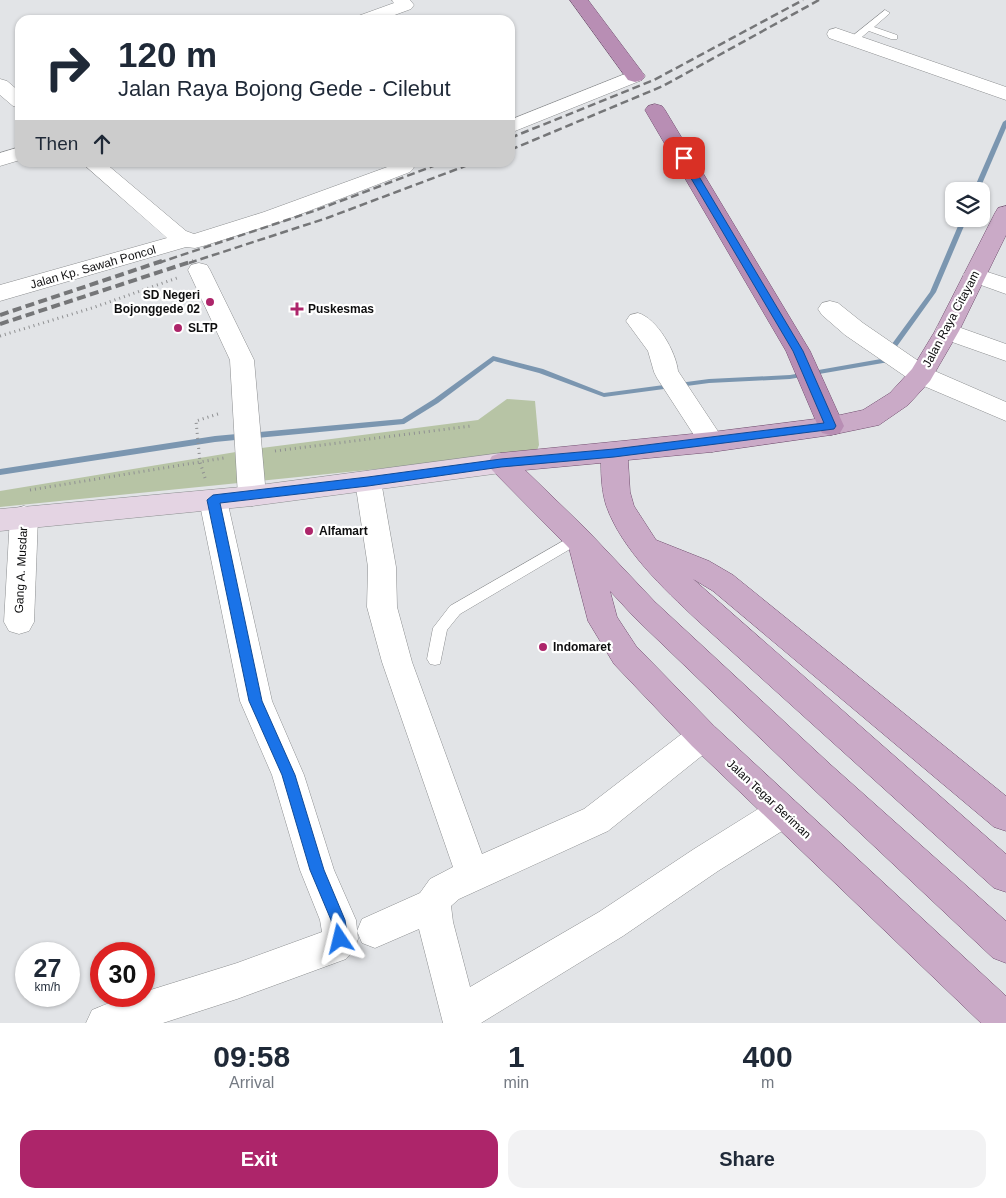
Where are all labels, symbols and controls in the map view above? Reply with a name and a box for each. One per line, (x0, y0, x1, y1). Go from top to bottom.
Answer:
icon: right (35, 35, 100, 100)
text: 120 m (118, 35, 217, 74)
text: Jalan Raya Bojong Gede - Cilebut (118, 76, 451, 101)
icon: ahead (88, 130, 116, 158)
text: Then (35, 133, 78, 154)
pin (663, 137, 705, 179)
icon: arrive (670, 144, 698, 172)
map controls (945, 182, 990, 227)
button: layers (945, 182, 990, 227)
street label: Jalan Kp. Sawah Poncol (29, 242, 157, 292)
street label: Jalan Raya Citayam (920, 268, 982, 370)
place label: SD Negeri Bojonggede 02 (114, 288, 200, 316)
marker: SD Negeri Bojonggede 02 (204, 296, 216, 308)
marker: Puskesmas (290, 302, 304, 316)
place label: Puskesmas (308, 302, 374, 316)
place label: SLTP (188, 321, 218, 335)
marker: SLTP (172, 322, 184, 334)
place label: Alfamart (319, 524, 368, 538)
marker: Alfamart (303, 525, 315, 537)
street label: Gang A. Musdar (12, 526, 30, 614)
place label: Indomaret (553, 640, 611, 654)
marker: Indomaret (537, 641, 549, 653)
street label: Jalan Tegar Beriman (724, 756, 814, 842)
position arrow (313, 912, 365, 964)
speed limit sign: 30 (90, 942, 155, 1007)
text: 27 (34, 954, 61, 982)
text: km/h (34, 980, 61, 994)
text: 09:58 (213, 1040, 290, 1073)
text: 1 (508, 1040, 525, 1073)
text: 400 (743, 1040, 793, 1073)
text: Arrival (229, 1074, 274, 1091)
text: min (503, 1074, 529, 1091)
text: m (761, 1074, 774, 1091)
button: Exit (20, 1130, 498, 1188)
button: Share (508, 1130, 986, 1188)

